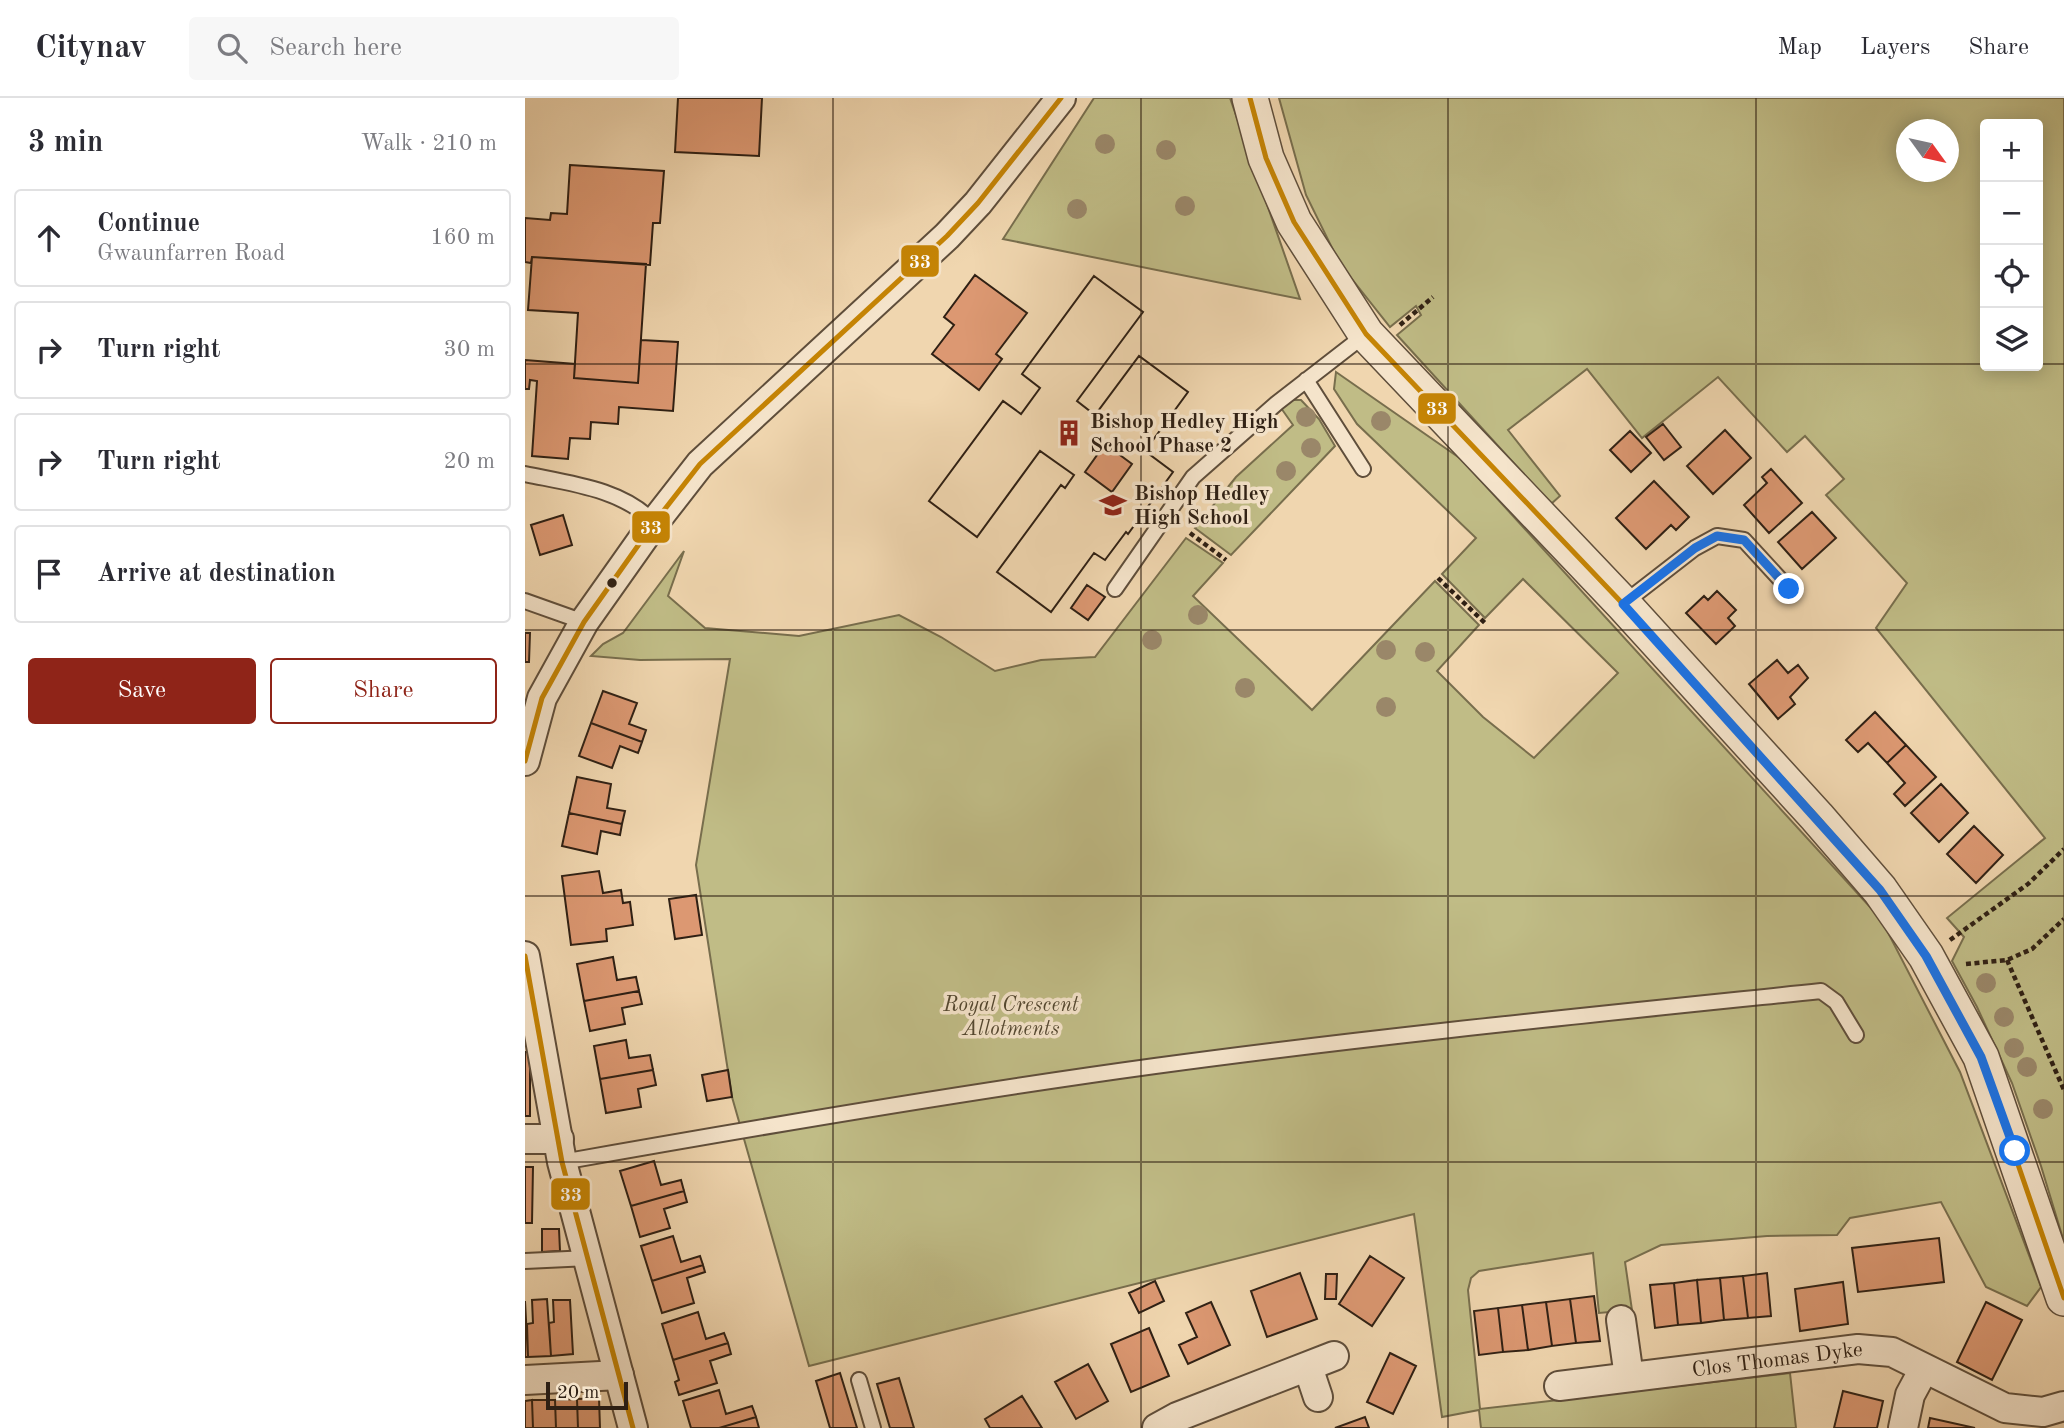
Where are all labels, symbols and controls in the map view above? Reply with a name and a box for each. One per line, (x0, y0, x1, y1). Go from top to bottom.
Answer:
search box (189, 17, 679, 80)
icon: search (213, 29, 251, 67)
text: Citynav (35, 32, 147, 65)
text: Search here (269, 35, 402, 61)
text: Map (1778, 36, 1822, 60)
text: Layers (1860, 36, 1930, 60)
text: Share (1968, 36, 2029, 60)
north arrow (1896, 119, 1959, 182)
map controls (1980, 119, 2043, 371)
button: + (1980, 119, 2043, 182)
text: 3 min (28, 128, 103, 158)
text: Walk · 210 m (361, 132, 497, 155)
button: − (1980, 182, 2043, 245)
text: Continue (97, 211, 200, 237)
icon: ahead (30, 219, 68, 257)
text: 160 m (430, 226, 495, 249)
text: Gwaunfarren Road (97, 242, 285, 265)
line badge: 33 (900, 244, 940, 278)
button: locate (1980, 245, 2043, 308)
text: 33 (909, 254, 931, 273)
button: layers (1980, 308, 2043, 371)
icon: right (30, 331, 68, 369)
text: Turn right (97, 337, 220, 363)
text: 30 m (444, 338, 495, 361)
line badge: 33 (1417, 392, 1457, 425)
text: 33 (1426, 401, 1448, 420)
place label: Bishop Hedley High School Phase 2 (1090, 412, 1279, 457)
building icon: Bishop Hedley High School Phase 2 (1054, 418, 1084, 448)
icon: right (30, 443, 68, 481)
text: Turn right (97, 449, 220, 475)
text: 20 m (444, 450, 495, 473)
place label: Bishop Hedley High School (1134, 484, 1270, 529)
school or university icon: Bishop Hedley High School (1098, 490, 1128, 520)
line badge: 33 (631, 510, 671, 544)
text: 33 (640, 520, 662, 539)
icon: arrive (30, 555, 68, 593)
text: Arrive at destination (97, 561, 336, 587)
route end (1773, 573, 1804, 604)
unlabelled marker (605, 576, 619, 590)
button: Save (28, 658, 256, 724)
button: Share (270, 658, 497, 724)
park label: Royal Crescent Allotments (942, 995, 1079, 1040)
route start (1999, 1135, 2030, 1166)
line badge: 33 (550, 1177, 591, 1211)
text: 33 (560, 1187, 582, 1206)
street label: Clos Thomas Dyke (1691, 1340, 1864, 1381)
scale bar (546, 1379, 628, 1411)
text: 20 m (557, 1384, 599, 1403)

